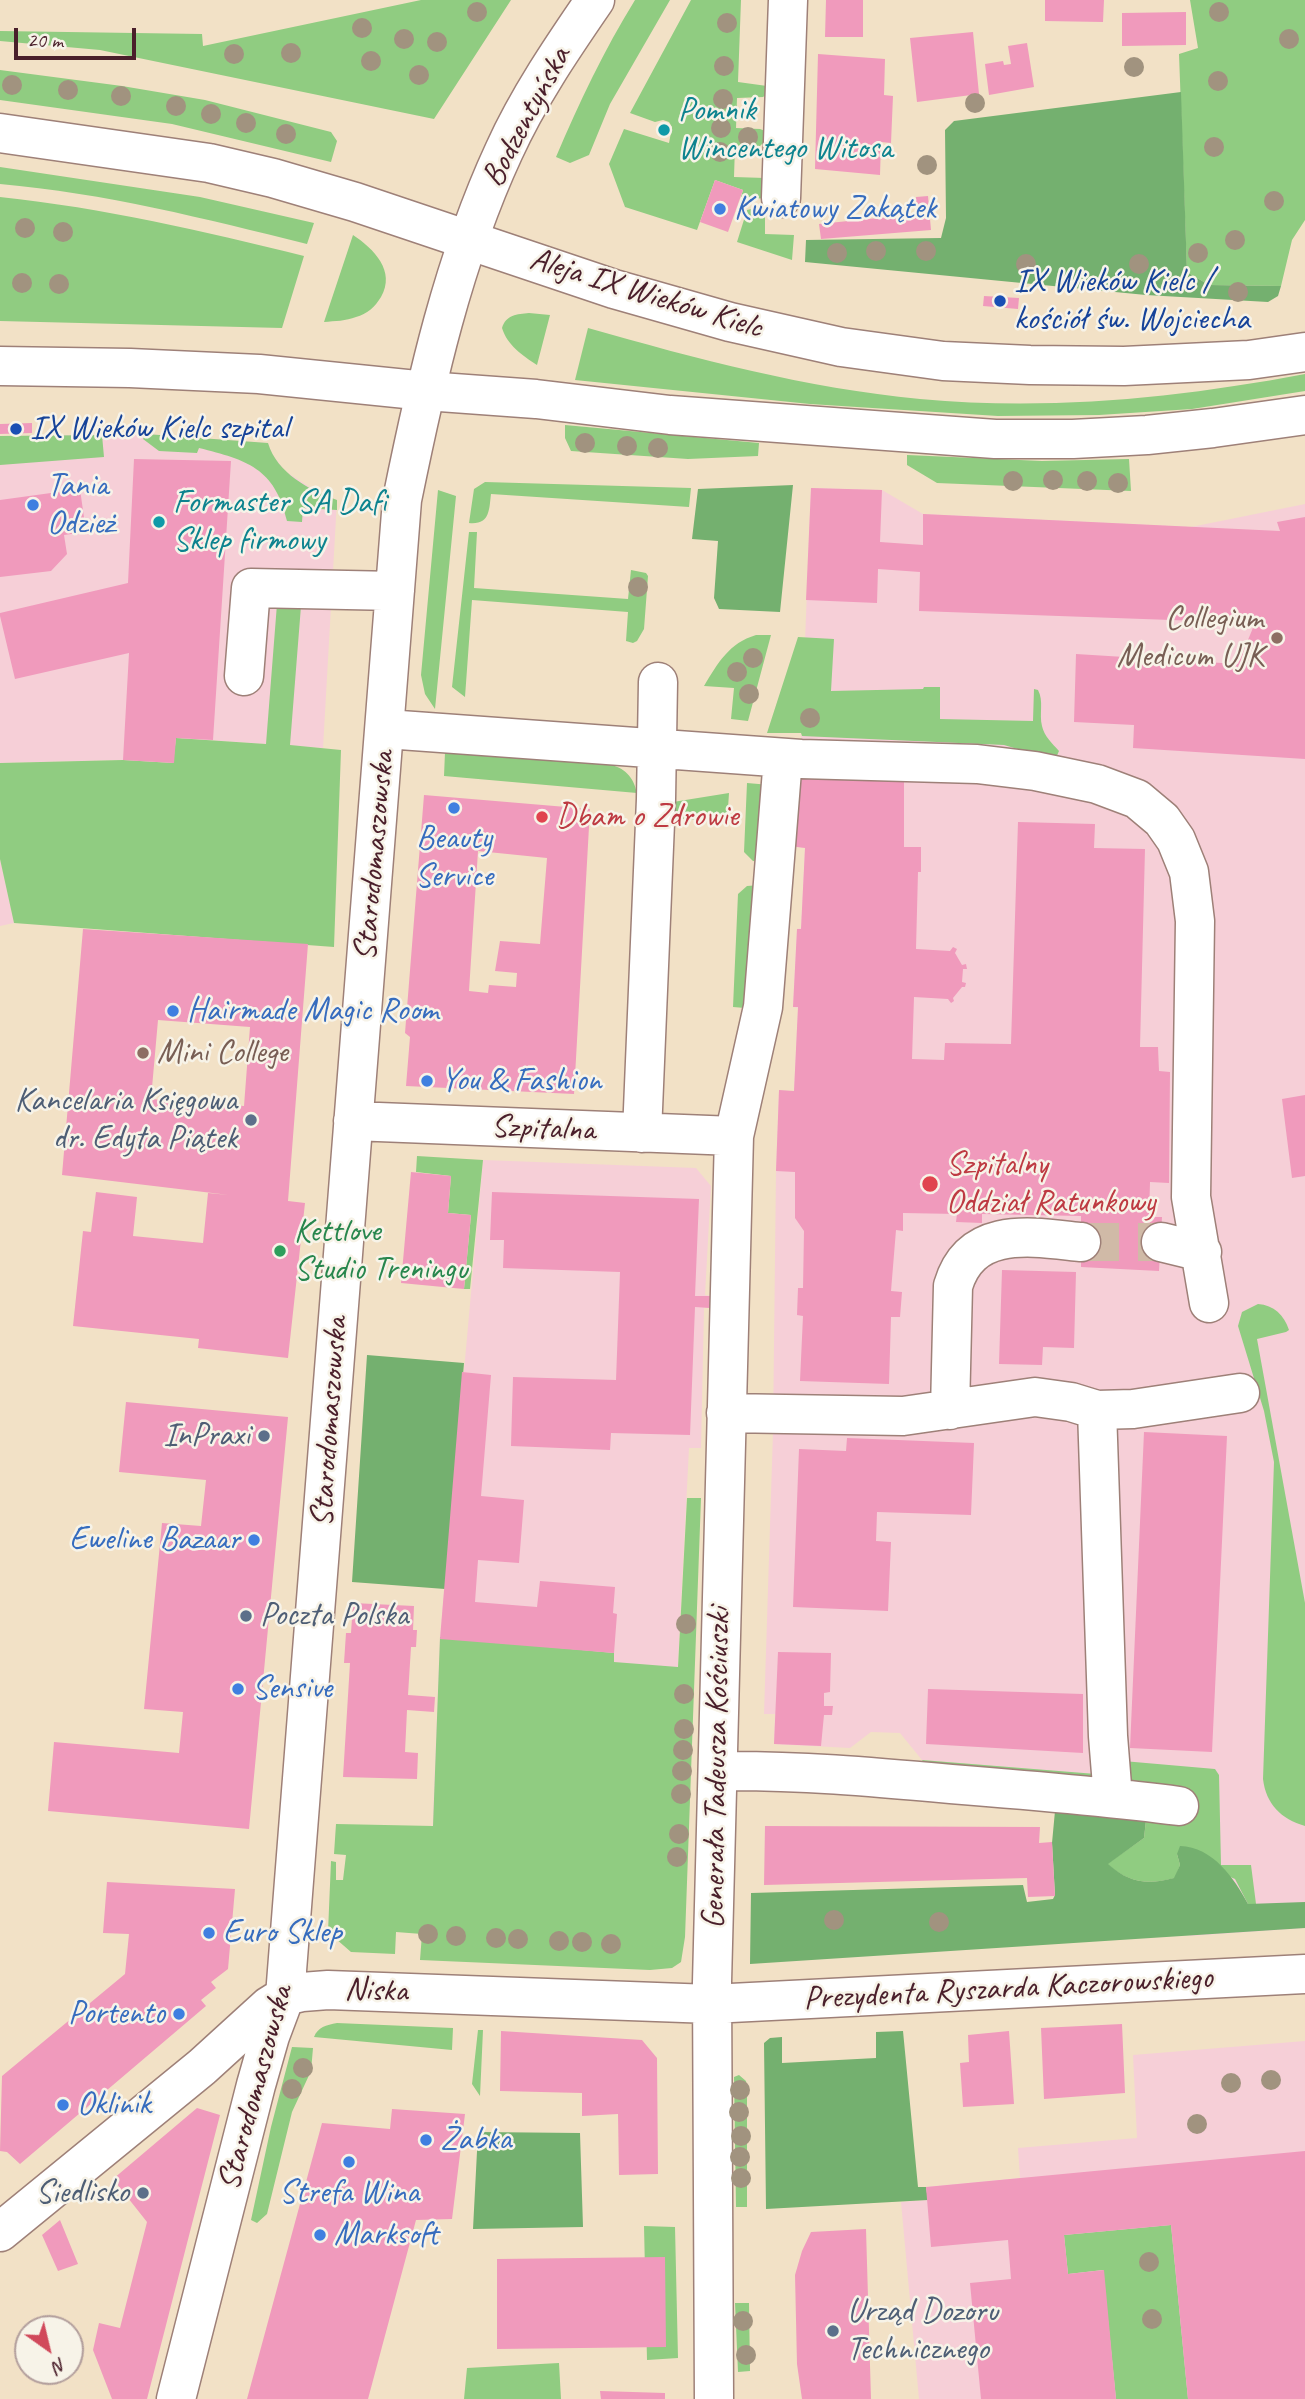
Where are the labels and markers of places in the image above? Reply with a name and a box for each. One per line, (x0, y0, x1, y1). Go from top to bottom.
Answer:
place label: Pomnik Wincentego Witosa (678, 91, 892, 169)
marker: Pomnik Wincentego Witosa (656, 122, 672, 138)
place label: Kwiatowy Zakątek (734, 189, 936, 229)
marker: Kwiatowy Zakątek (712, 201, 728, 217)
place label: IX Wieków Kielc / kościół św. Wojciecha (1014, 262, 1250, 340)
marker: IX Wieków Kielc / kościół św. Wojciecha (992, 293, 1008, 309)
place label: IX Wieków Kielc szpital (30, 409, 288, 449)
marker: IX Wieków Kielc szpital (8, 421, 24, 437)
place label: Tania Odzież (47, 466, 114, 544)
place label: Formaster SA Dafi Sklep firmowy (173, 483, 386, 561)
marker: Tania Odzież (25, 497, 41, 513)
marker: Formaster SA Dafi Sklep firmowy (151, 514, 167, 530)
place label: Collegium Medicum UJK (1117, 599, 1263, 677)
marker: Collegium Medicum UJK (1269, 630, 1285, 646)
place label: Dbam o Zdrowie (556, 797, 738, 837)
marker: Beauty Service (446, 800, 462, 816)
marker: Dbam o Zdrowie (534, 809, 550, 825)
place label: Beauty Service (415, 819, 493, 897)
place label: Hairmade Magic Room (187, 991, 438, 1031)
marker: Hairmade Magic Room (165, 1003, 181, 1019)
place label: Mini College (157, 1033, 288, 1073)
marker: Mini College (135, 1045, 151, 1061)
place label: You & Fashion (441, 1061, 601, 1101)
marker: You & Fashion (419, 1073, 435, 1089)
place label: Kancelaria Księgowa dr. Edyta Piątek (15, 1081, 237, 1159)
marker: Kancelaria Księgowa dr. Edyta Piątek (243, 1112, 259, 1128)
place label: Szpitalny Oddział Ratunkowy (946, 1145, 1155, 1223)
marker: Szpitalny Oddział Ratunkowy (920, 1174, 940, 1194)
place label: Kettlove Studio Treningu (294, 1212, 467, 1290)
marker: Kettlove Studio Treningu (272, 1243, 288, 1259)
place label: InPraxi (163, 1416, 250, 1456)
marker: InPraxi (256, 1428, 272, 1444)
place label: Eweline Bazaar (69, 1520, 240, 1560)
marker: Eweline Bazaar (246, 1532, 262, 1548)
place label: Poczta Polska (260, 1596, 408, 1636)
marker: Poczta Polska (238, 1608, 254, 1624)
place label: Sensive (252, 1669, 332, 1709)
marker: Sensive (230, 1681, 246, 1697)
place label: Euro Sklep (223, 1913, 341, 1953)
marker: Euro Sklep (201, 1925, 217, 1941)
place label: Portento (68, 1994, 165, 2034)
marker: Portento (171, 2006, 187, 2022)
place label: Oklinik (77, 2085, 151, 2125)
marker: Oklinik (55, 2097, 71, 2113)
place label: Żabka (440, 2120, 511, 2160)
marker: Żabka (418, 2132, 434, 2148)
marker: Strefa Wina (341, 2154, 357, 2170)
place label: Siedlisko (35, 2173, 129, 2213)
place label: Strefa Wina (279, 2173, 419, 2213)
marker: Siedlisko (135, 2185, 151, 2201)
place label: Marksoft (334, 2215, 438, 2255)
marker: Marksoft (312, 2227, 328, 2243)
place label: Urząd Dozoru Technicznego (847, 2292, 998, 2370)
marker: Urząd Dozoru Technicznego (825, 2323, 841, 2339)

